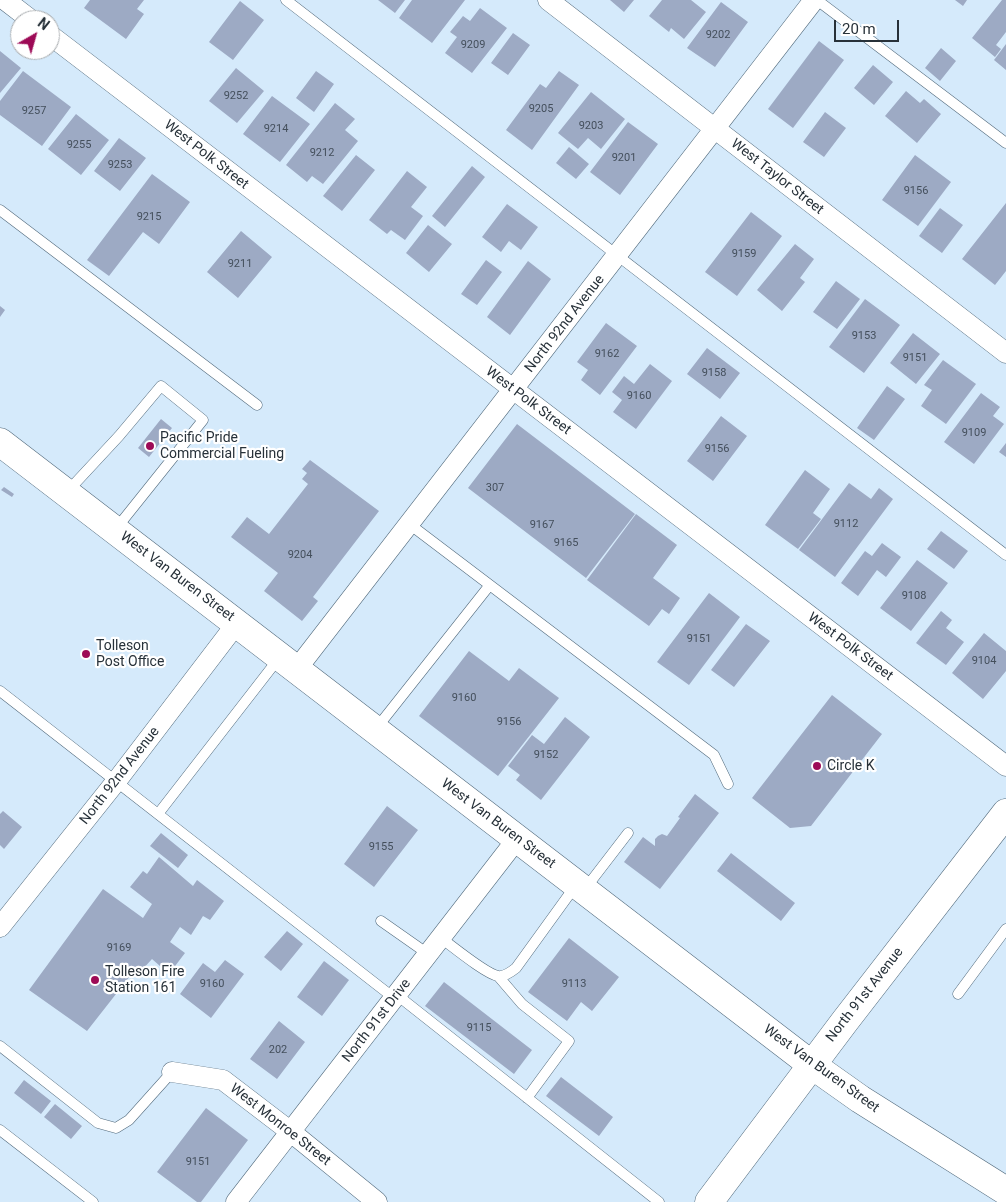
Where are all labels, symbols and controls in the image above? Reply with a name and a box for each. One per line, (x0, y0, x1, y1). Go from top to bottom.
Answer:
north arrow (10, 10, 60, 60)
scale bar (836, 10, 901, 42)
text: N (35, 15, 52, 33)
text: 20 m (842, 20, 876, 38)
house number: 9202 (706, 28, 730, 42)
house number: 9209 (461, 38, 485, 52)
house number: 9252 (224, 89, 248, 103)
house number: 9205 (529, 102, 553, 116)
house number: 9257 (22, 104, 46, 118)
street label: West Polk Street (160, 117, 252, 193)
house number: 9203 (579, 119, 603, 133)
house number: 9214 (264, 122, 288, 136)
street label: West Taylor Street (727, 136, 827, 218)
house number: 9255 (67, 138, 91, 152)
house number: 9212 (310, 146, 334, 160)
house number: 9201 (612, 151, 636, 165)
house number: 9253 (108, 158, 132, 172)
house number: 9156 (904, 184, 928, 198)
house number: 9215 (137, 210, 161, 224)
house number: 9159 (732, 247, 756, 261)
house number: 9211 (228, 257, 252, 271)
street label: North 92nd Avenue (522, 272, 608, 376)
house number: 9153 (852, 329, 876, 343)
house number: 9162 (595, 347, 619, 361)
house number: 9151 (903, 351, 927, 365)
street label: West Polk Street (482, 363, 574, 439)
house number: 9158 (702, 366, 726, 380)
house number: 9160 (627, 389, 651, 403)
house number: 9109 (962, 426, 986, 440)
place label: Pacific Pride Commercial Fueling (160, 430, 284, 462)
marker: Pacific Pride Commercial Fueling (144, 440, 156, 452)
house number: 9156 (705, 442, 729, 456)
house number: 307 (486, 481, 504, 495)
house number: 9112 (834, 517, 858, 531)
house number: 9167 (530, 518, 554, 532)
street label: West Van Buren Street (116, 528, 238, 626)
house number: 9165 (554, 536, 578, 550)
house number: 9204 (288, 548, 312, 562)
house number: 9108 (902, 589, 926, 603)
street label: West Polk Street (804, 609, 896, 685)
house number: 9151 (687, 632, 711, 646)
place label: Tolleson Post Office (96, 638, 164, 670)
marker: Tolleson Post Office (80, 648, 92, 660)
house number: 9104 (972, 654, 996, 668)
house number: 9160 (452, 691, 476, 705)
house number: 9156 (497, 715, 521, 729)
street label: North 92nd Avenue (77, 724, 163, 828)
house number: 9152 (534, 748, 558, 762)
place label: Circle K (827, 758, 875, 774)
marker: Circle K (811, 760, 823, 772)
street label: West Van Buren Street (437, 775, 559, 873)
house number: 9155 (369, 840, 393, 854)
house number: 9169 (107, 941, 131, 955)
street label: North 91st Avenue (823, 944, 907, 1046)
place label: Tolleson Fire Station 161 (105, 964, 184, 996)
marker: Tolleson Fire Station 161 (89, 974, 101, 986)
street label: North 91st Drive (339, 976, 415, 1066)
house number: 9160 (200, 977, 224, 991)
house number: 9113 (562, 977, 586, 991)
house number: 9115 (467, 1021, 491, 1035)
street label: West Van Buren Street (760, 1021, 882, 1117)
house number: 202 (269, 1043, 287, 1057)
street label: West Monroe Street (226, 1080, 334, 1170)
house number: 9151 (186, 1155, 210, 1169)

